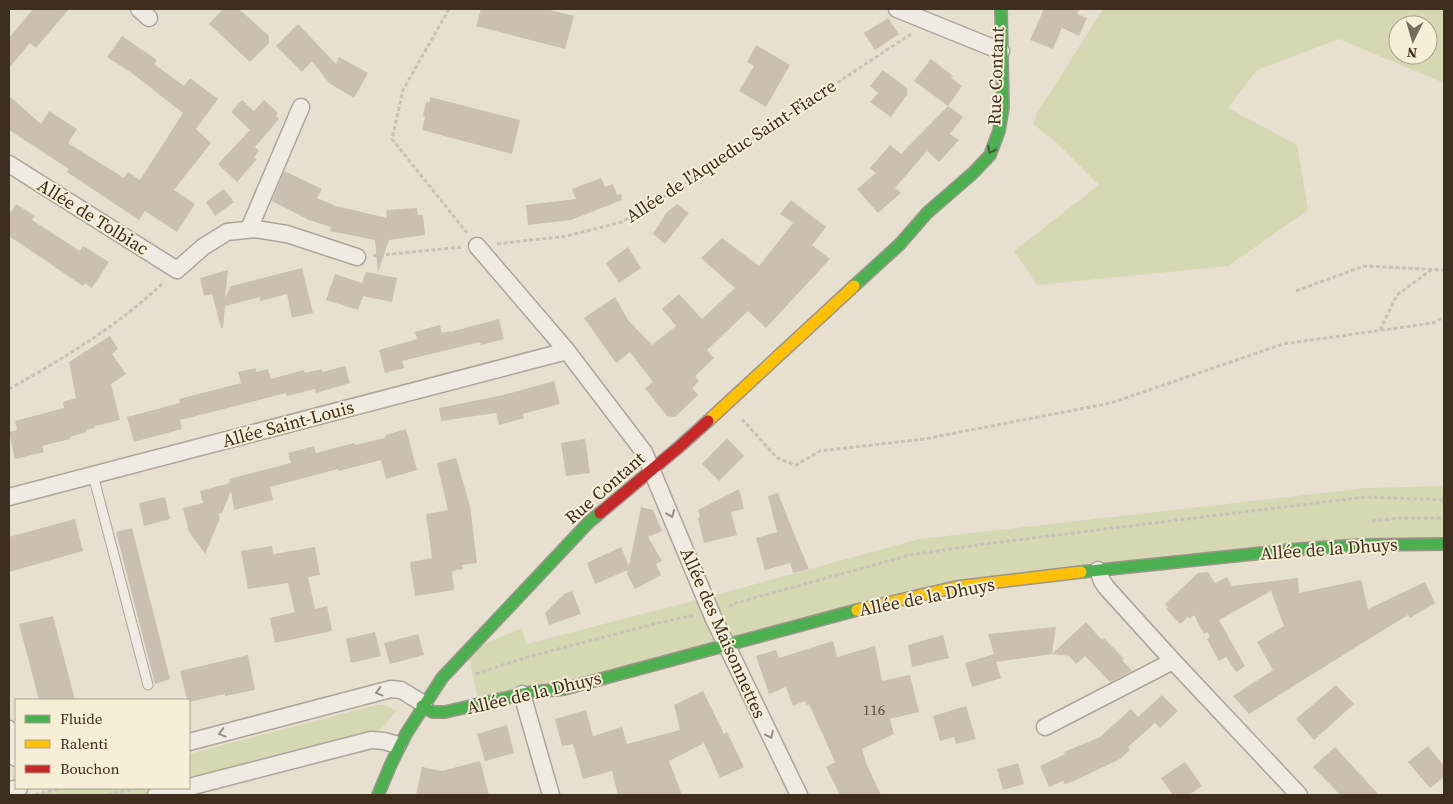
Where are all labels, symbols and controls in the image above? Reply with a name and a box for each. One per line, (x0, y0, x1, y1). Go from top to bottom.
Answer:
north arrow (1388, 15, 1438, 65)
street label: Rue Contant (981, 26, 1010, 126)
text: N (1406, 43, 1418, 63)
street label: Allée de l'Aqueduc Saint-Fiacre (621, 73, 841, 228)
one-way arrow (987, 145, 997, 154)
street label: Allée de Tolbiac (33, 172, 154, 261)
street label: Allée Saint-Louis (219, 394, 357, 453)
street label: Rue Contant (559, 446, 650, 529)
one-way arrow (665, 509, 675, 518)
street label: Allée de la Dhuys (1259, 531, 1399, 566)
street label: Allée des Maisonnettes (675, 543, 772, 722)
street label: Allée de la Dhuys (857, 571, 997, 622)
street label: Allée de la Dhuys (464, 665, 604, 720)
one-way arrow (376, 686, 384, 696)
legend (15, 699, 190, 789)
house number: 116 (863, 699, 885, 720)
text: Fluide (60, 708, 103, 729)
one-way arrow (219, 728, 227, 738)
one-way arrow (764, 730, 774, 739)
text: Ralenti (60, 733, 108, 754)
text: Bouchon (60, 758, 120, 779)

